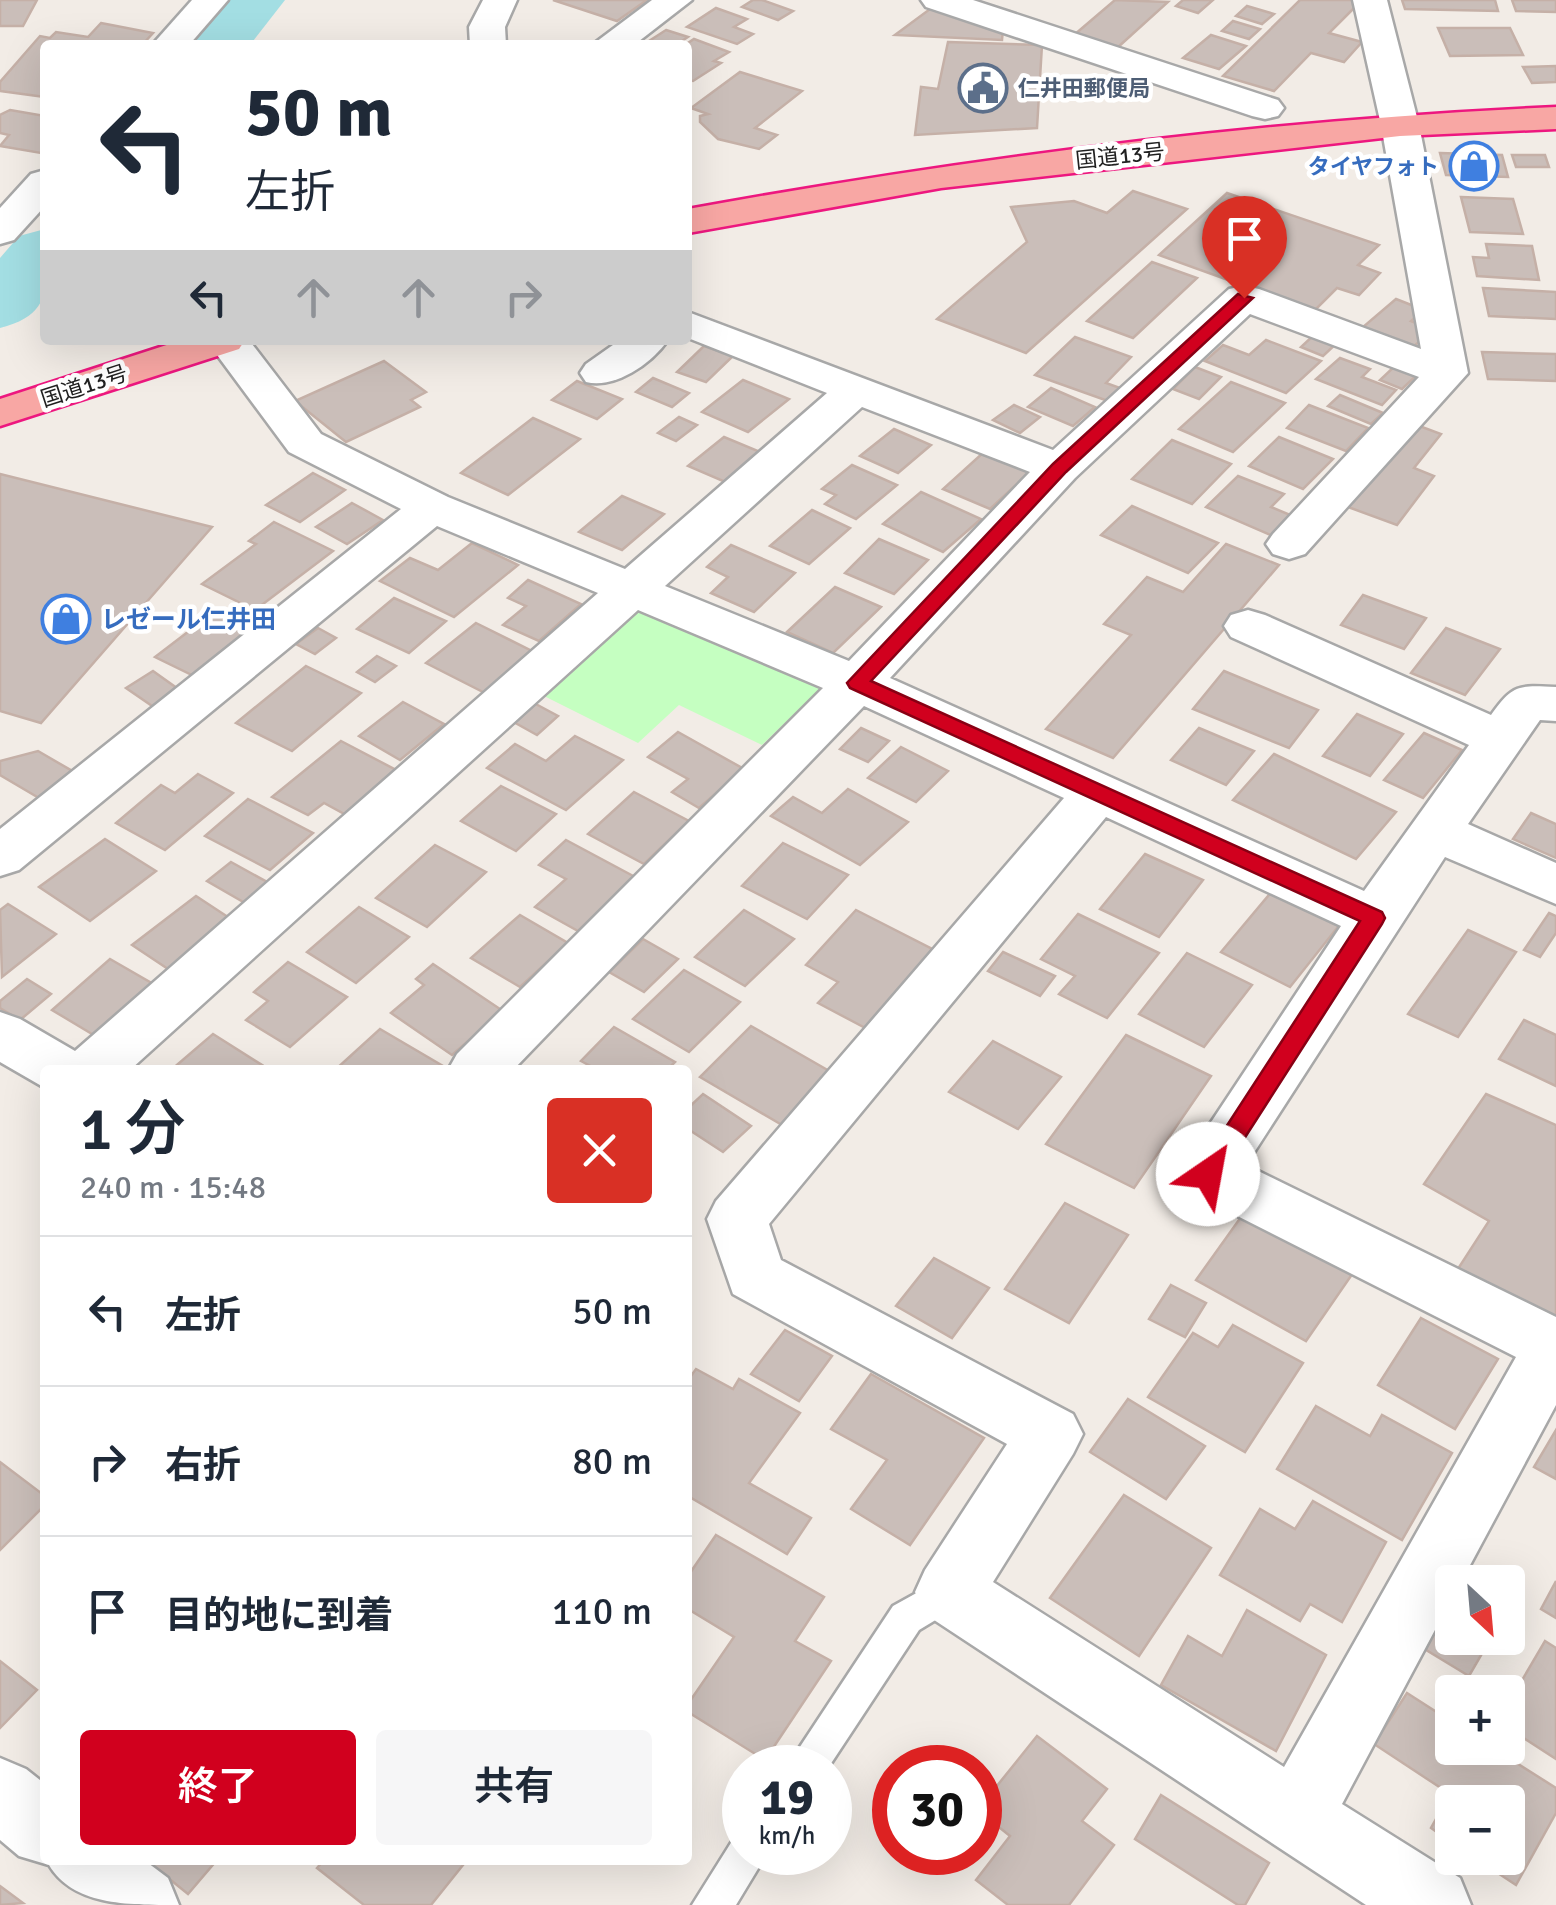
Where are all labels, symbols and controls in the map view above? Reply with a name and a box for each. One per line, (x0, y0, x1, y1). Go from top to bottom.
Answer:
public building icon: 仁井田郵便局 (957, 62, 1009, 114)
text: 50 m (245, 69, 393, 155)
place label: 仁井田郵便局 (1018, 75, 1150, 102)
icon: left (80, 80, 210, 210)
street label: 国道13号 (1074, 138, 1166, 174)
shop icon: タイヤフォト (1448, 140, 1500, 192)
place label: タイヤフォト (1308, 153, 1439, 180)
text: 左折 (245, 165, 335, 220)
pin (1202, 196, 1287, 299)
icon: arrive (1217, 211, 1272, 266)
icon: left (181, 270, 236, 325)
icon: ahead (286, 270, 341, 325)
icon: ahead (391, 270, 446, 325)
icon: right (496, 270, 551, 325)
street label: 国道13号 (37, 359, 131, 413)
shop icon: レゼール仁井田 (40, 593, 92, 645)
place label: レゼール仁井田 (101, 604, 276, 635)
text: 1 分 (80, 1093, 186, 1167)
button: close (547, 1098, 652, 1203)
position arrow (1156, 1122, 1260, 1226)
text: 240 m · 15:48 (80, 1168, 266, 1207)
icon: left (80, 1284, 135, 1339)
text: 50 m (572, 1288, 652, 1335)
text: 左折 (165, 1292, 241, 1339)
icon: right (80, 1434, 135, 1489)
text: 80 m (572, 1438, 652, 1485)
text: 右折 (165, 1442, 241, 1489)
north arrow (1435, 1565, 1525, 1655)
map controls (1435, 1565, 1525, 1875)
icon: arrive (80, 1584, 135, 1639)
text: 110 m (552, 1588, 652, 1635)
text: 目的地に到着 (165, 1592, 393, 1639)
button: + (1435, 1675, 1525, 1765)
button: 終了 (80, 1730, 356, 1845)
button: 共有 (376, 1730, 652, 1845)
speed limit sign: 30 (872, 1745, 1002, 1875)
text: 19 (760, 1767, 814, 1829)
button: − (1435, 1785, 1525, 1875)
text: km/h (759, 1820, 815, 1851)

